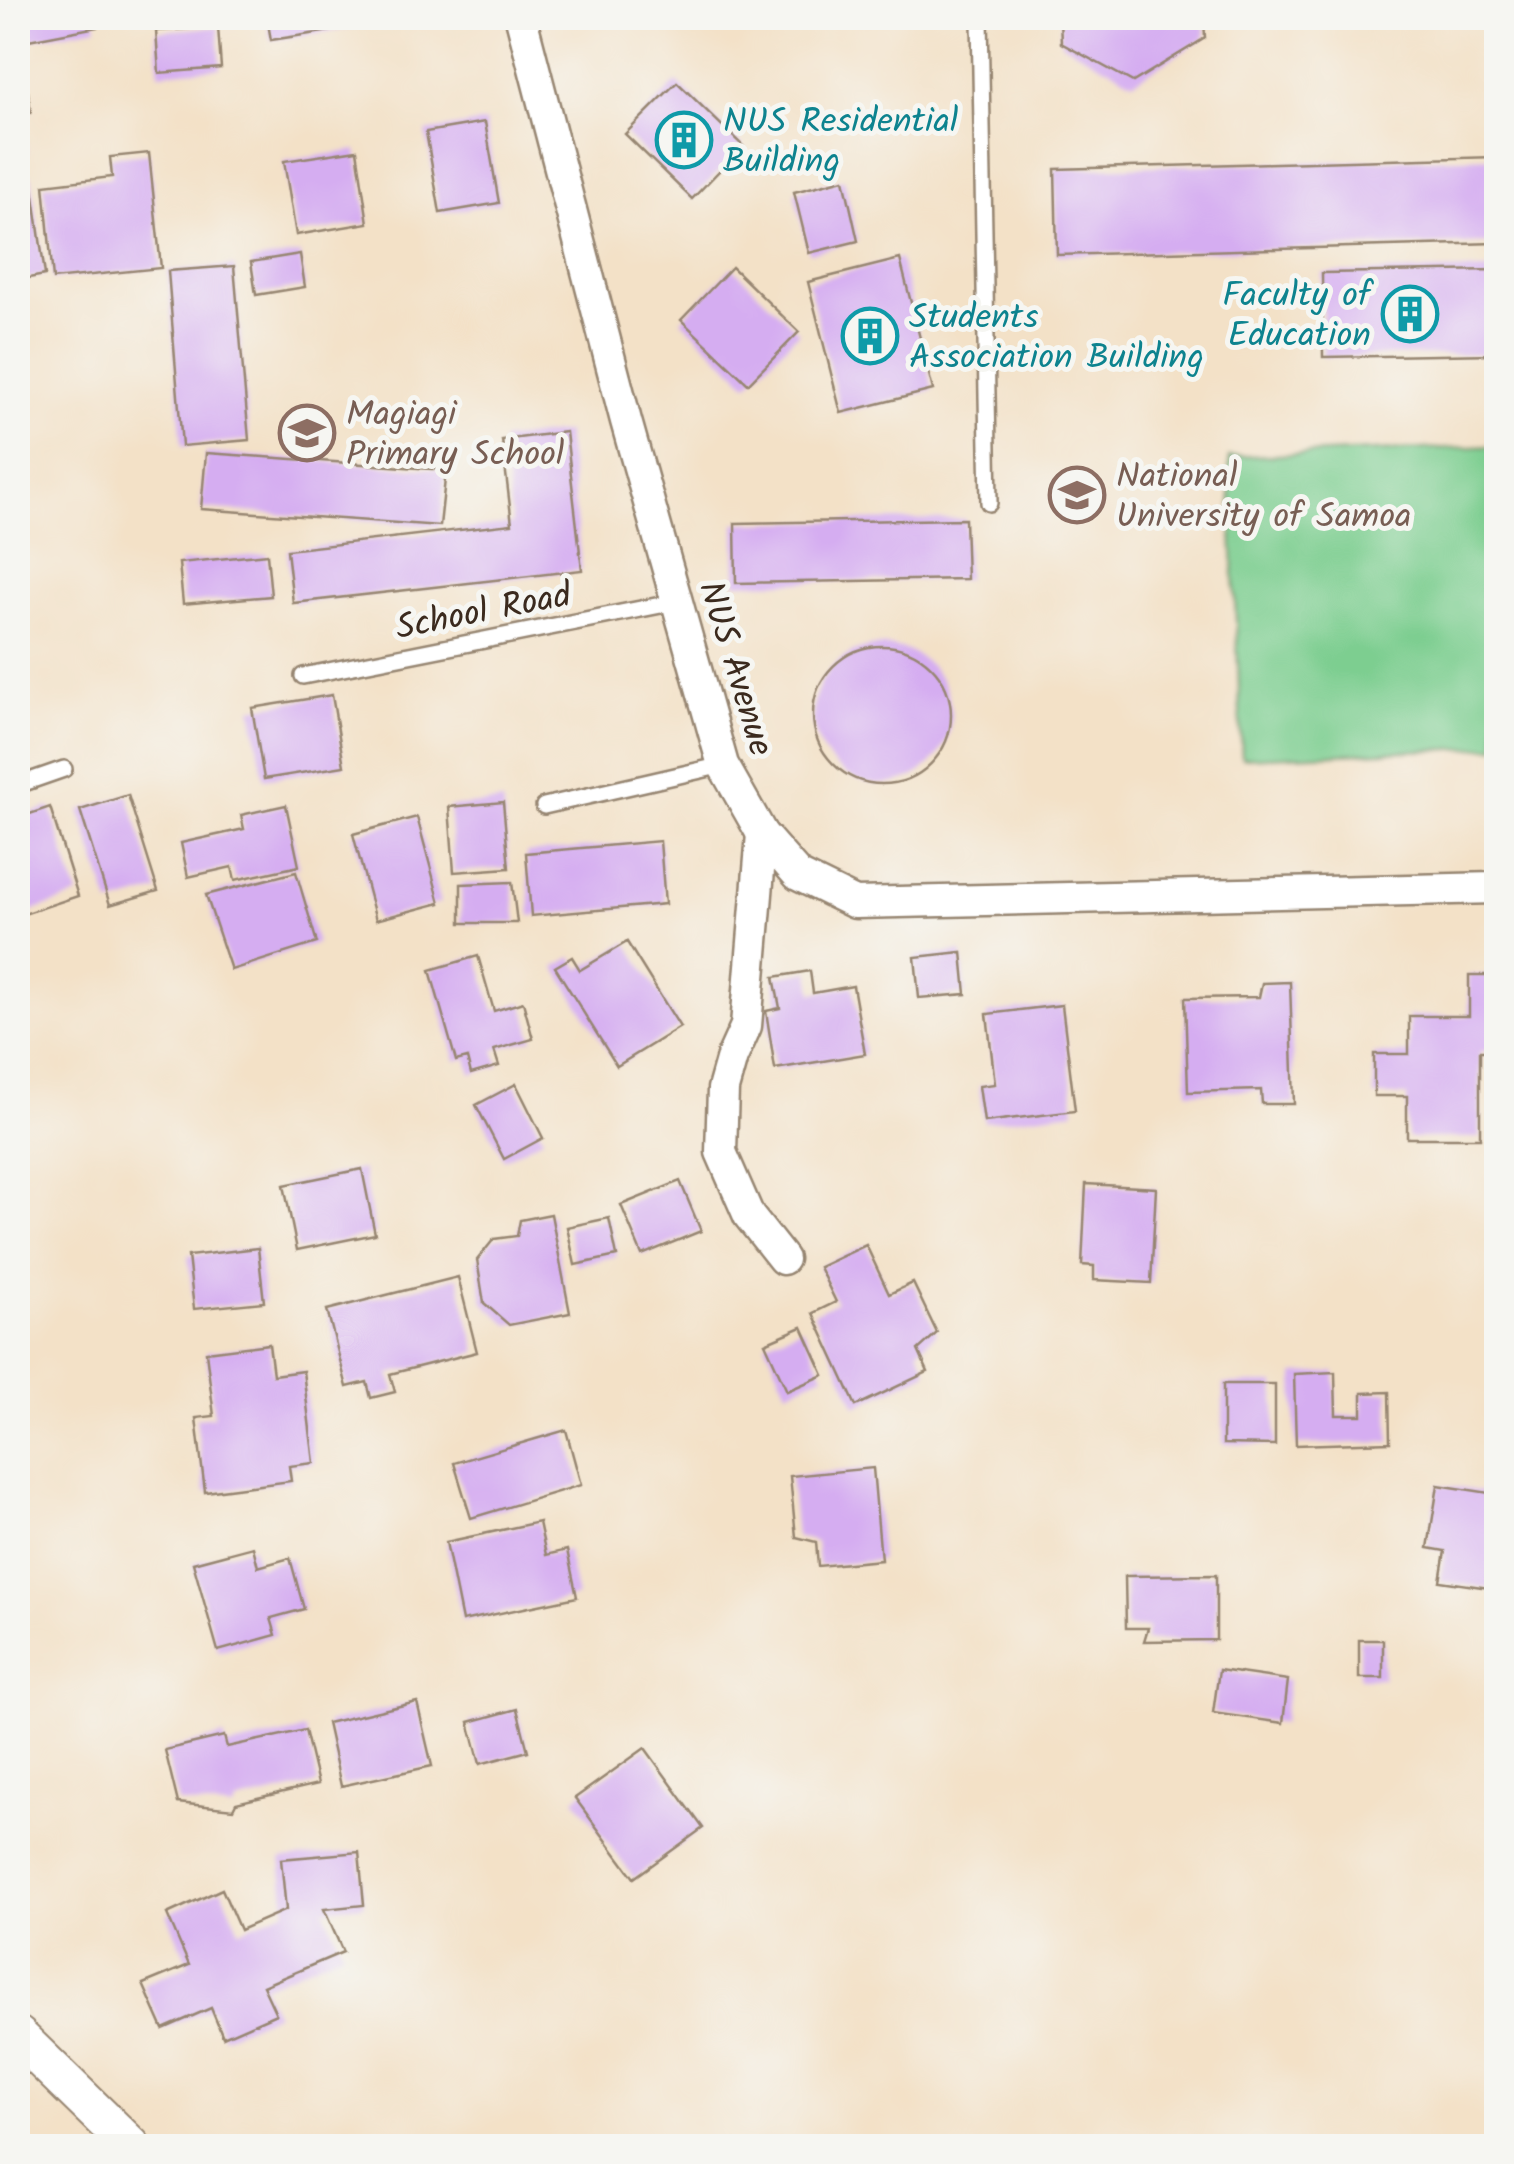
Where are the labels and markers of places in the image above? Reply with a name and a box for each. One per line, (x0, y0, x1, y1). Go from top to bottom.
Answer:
place label: NUS Residential Building (723, 95, 958, 191)
building icon: NUS Residential Building (654, 110, 714, 170)
place label: Faculty of Education (1222, 269, 1375, 365)
building icon: Faculty of Education (1380, 284, 1440, 344)
place label: Students Association Building (909, 291, 1204, 387)
building icon: Students Association Building (840, 306, 900, 366)
place label: Magiagi Primary School (346, 388, 564, 484)
school or university icon: Magiagi Primary School (277, 403, 337, 463)
place label: National University of Samoa (1116, 450, 1411, 546)
school or university icon: National University of Samoa (1047, 465, 1107, 525)

